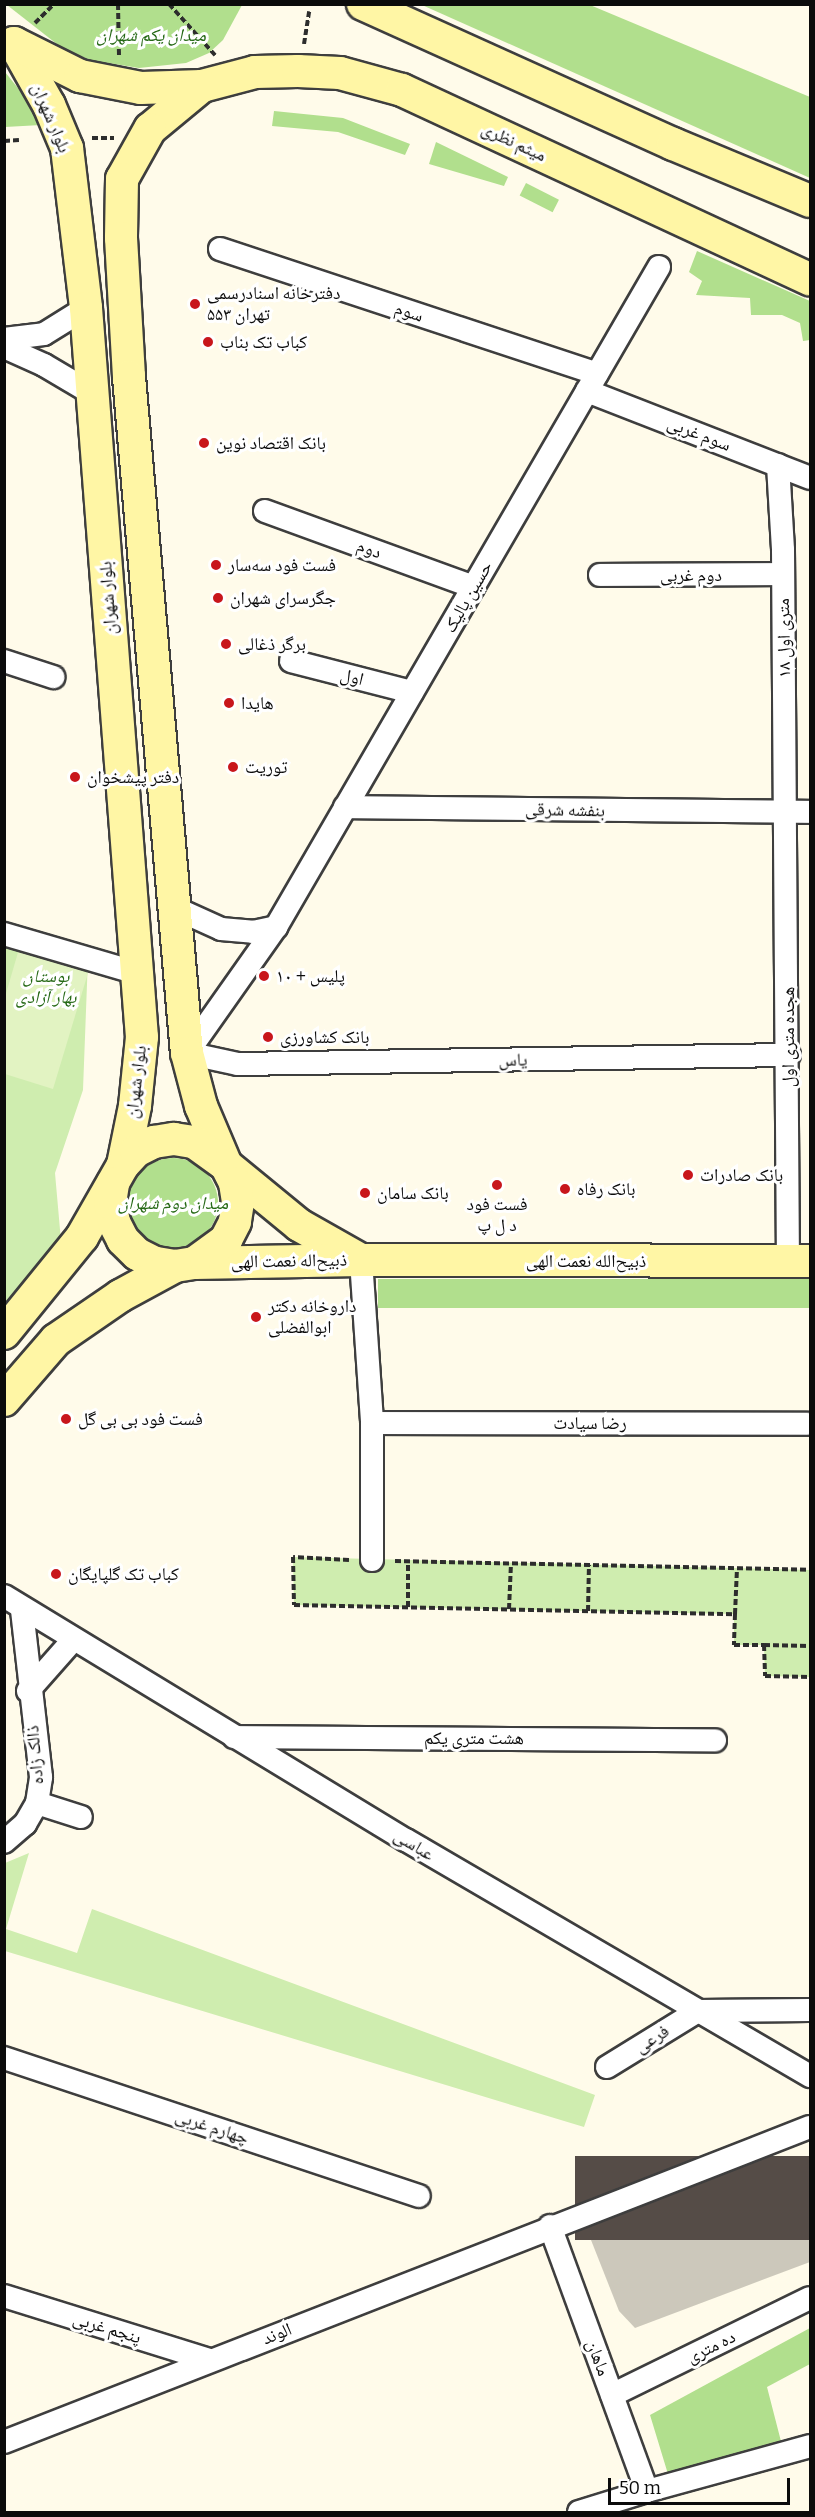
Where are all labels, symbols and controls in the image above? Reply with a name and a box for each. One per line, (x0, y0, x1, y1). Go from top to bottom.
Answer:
park label: میدان یکم شهران (96, 24, 206, 46)
street label: بلوار شهران (27, 80, 75, 156)
street label: میثم نظری (478, 118, 550, 166)
place label: دفترخانه اسنادرسمی ۵۵۳ تهران (207, 283, 340, 326)
marker: دفترخانه اسنادرسمی ۵۵۳ تهران (188, 297, 202, 311)
street label: سوم (392, 297, 426, 327)
place label: کباب تک بناب (220, 331, 307, 353)
marker: کباب تک بناب (201, 335, 215, 349)
street label: سوم غربی (664, 412, 734, 456)
place label: بانک اقتصاد نوین (216, 432, 326, 454)
marker: بانک اقتصاد نوین (197, 436, 211, 450)
street label: دوم (354, 535, 384, 563)
place label: فست فود سه‌سار (228, 554, 336, 576)
street label: حسین پالیک (439, 557, 497, 637)
marker: فست فود سه‌سار (209, 558, 223, 572)
street label: بلوار شهران (95, 561, 121, 635)
street label: دوم غربی (660, 564, 722, 586)
place label: جگرسرای شهران (230, 587, 336, 609)
marker: جگرسرای شهران (211, 591, 225, 605)
street label: ۱۸ متری اول (773, 598, 795, 678)
place label: برگر ذغالی (238, 633, 306, 655)
marker: برگر ذغالی (219, 637, 233, 651)
street label: اول (338, 664, 366, 690)
place label: هایدا (241, 692, 274, 714)
marker: هایدا (222, 696, 236, 710)
place label: توریت (245, 756, 287, 778)
marker: توریت (226, 760, 240, 774)
place label: دفتر پیشخوان (87, 766, 179, 788)
marker: دفتر پیشخوان (68, 770, 82, 784)
street label: بنفشه شرقی (525, 799, 605, 821)
place label: پلیس + ۱۰ (276, 965, 345, 987)
park label: بوستان بهار آزادی (16, 966, 76, 1008)
marker: پلیس + ۱۰ (257, 969, 271, 983)
street label: هجده متری اول (777, 987, 799, 1087)
place label: بانک کشاورزی (280, 1026, 369, 1048)
marker: بانک کشاورزی (261, 1030, 275, 1044)
street label: بلوار شهران (121, 1044, 151, 1120)
street label: یاس (498, 1049, 528, 1071)
place label: بانک صادرات (700, 1164, 783, 1186)
marker: بانک صادرات (681, 1168, 695, 1182)
marker: فست فود د ل پ (490, 1178, 504, 1192)
place label: بانک رفاه (577, 1178, 635, 1200)
place label: بانک سامان (377, 1182, 449, 1204)
marker: بانک رفاه (558, 1182, 572, 1196)
marker: بانک سامان (358, 1186, 372, 1200)
park label: میدان دوم شهران (118, 1192, 228, 1214)
place label: فست فود د ل پ (466, 1194, 528, 1236)
street label: ذبیح‌اله نعمت الهی (231, 1249, 347, 1273)
street label: ذبیح‌الله نعمت الهی (526, 1250, 646, 1272)
place label: داروخانه دکتر ابوالفضلی (268, 1296, 356, 1338)
marker: داروخانه دکتر ابوالفضلی (249, 1310, 263, 1324)
place label: فست فود بی بی گل (78, 1408, 203, 1430)
marker: فست فود بی بی گل (59, 1412, 73, 1426)
street label: رضا سیادت (553, 1412, 627, 1434)
place label: کباب تک گلپایگان (68, 1563, 179, 1585)
marker: کباب تک گلپایگان (49, 1567, 63, 1581)
street label: ذالک زاده (22, 1725, 48, 1785)
street label: هشت متری یکم (424, 1727, 524, 1749)
street label: عباسی (390, 1825, 438, 1865)
street label: فرعی (631, 2020, 673, 2058)
street label: چهارم غربی (173, 2105, 251, 2149)
street label: پنجم غربی (70, 2307, 144, 2349)
street label: الوند (259, 2318, 295, 2350)
street label: ده متری (683, 2326, 739, 2368)
street label: ماهان (582, 2337, 614, 2379)
scale bar (611, 2466, 792, 2504)
text: 50 m (619, 2477, 661, 2499)

